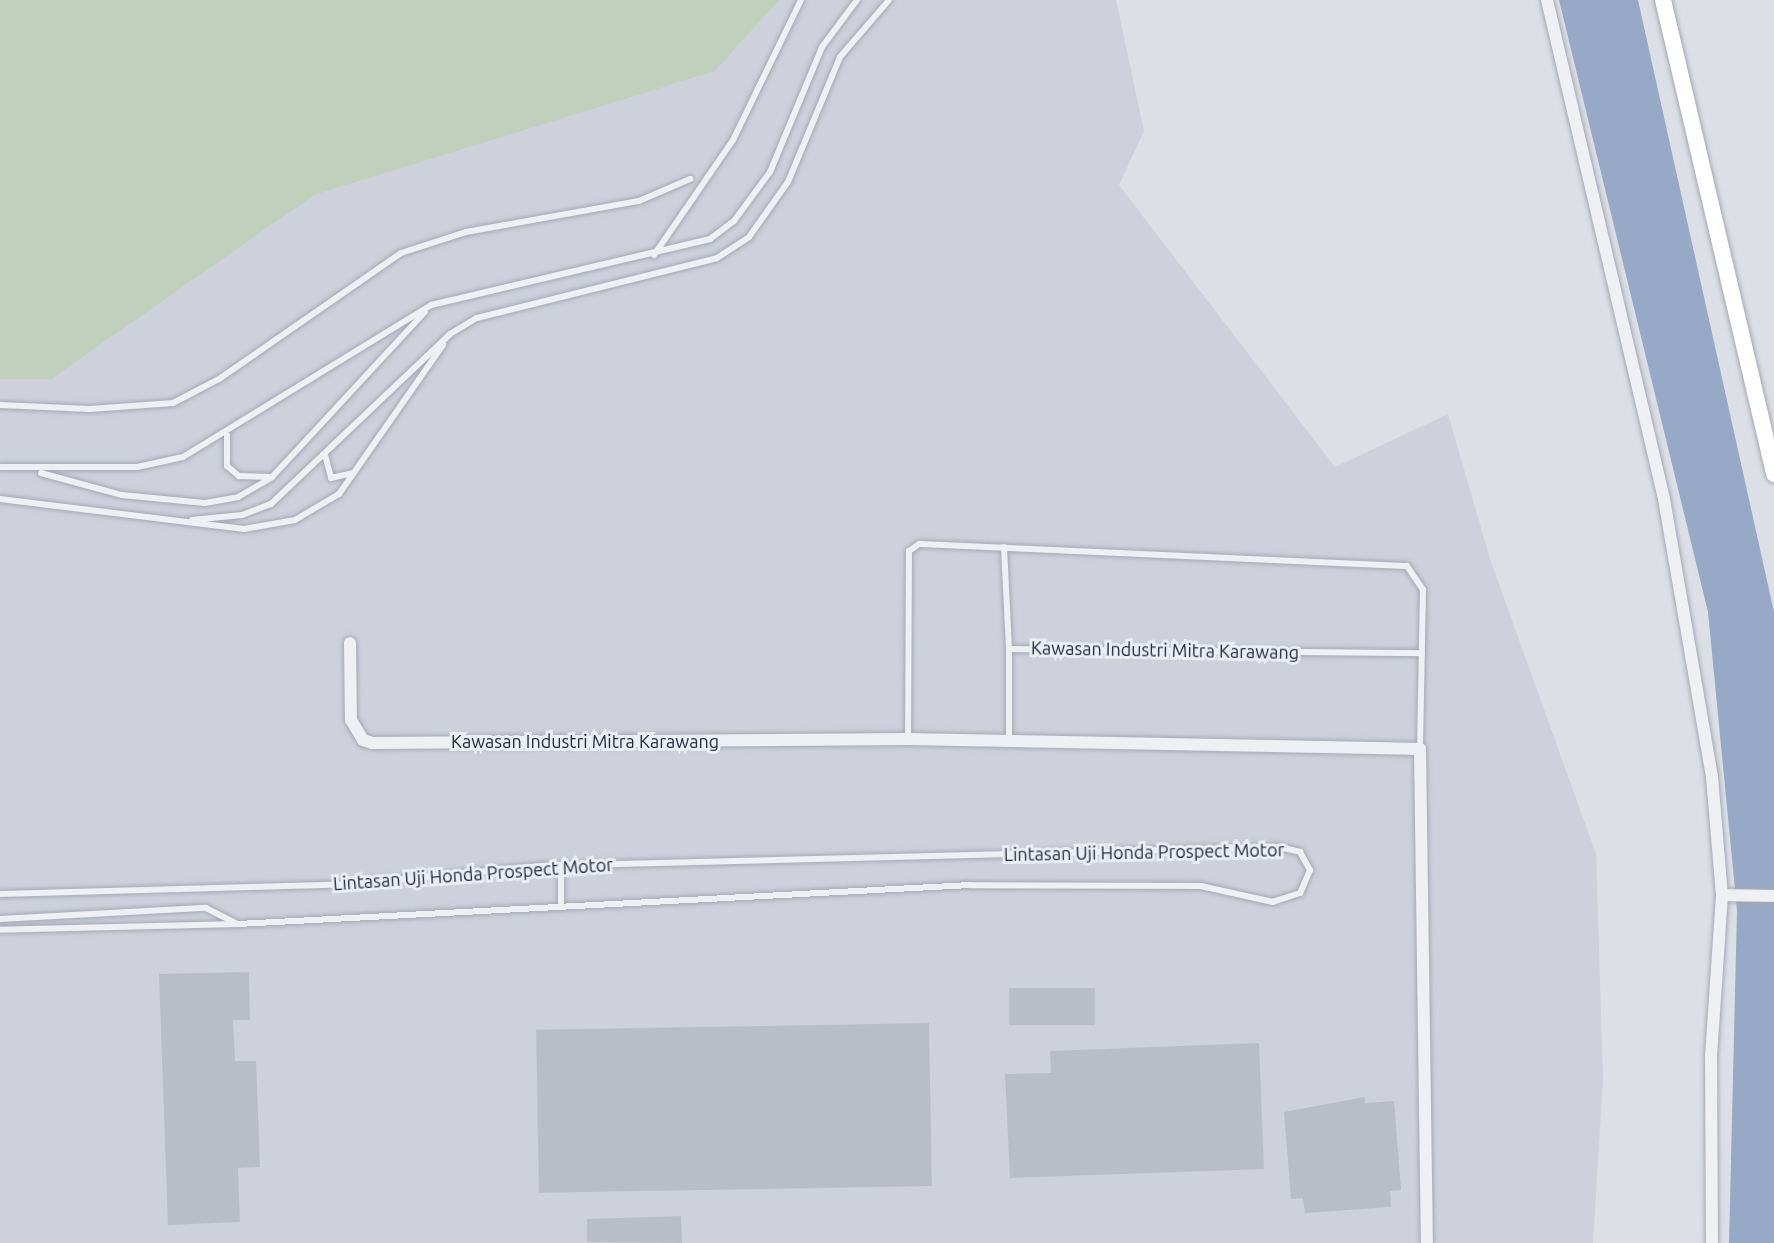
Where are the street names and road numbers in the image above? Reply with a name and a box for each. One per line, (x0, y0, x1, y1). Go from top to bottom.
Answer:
street label: Kawasan Industri Mitra Karawang (1031, 637, 1299, 663)
street label: Kawasan Industri Mitra Karawang (451, 730, 719, 752)
street label: Lintasan Uji Honda Prospect Motor (1004, 839, 1284, 865)
street label: Lintasan Uji Honda Prospect Motor (332, 853, 614, 895)

